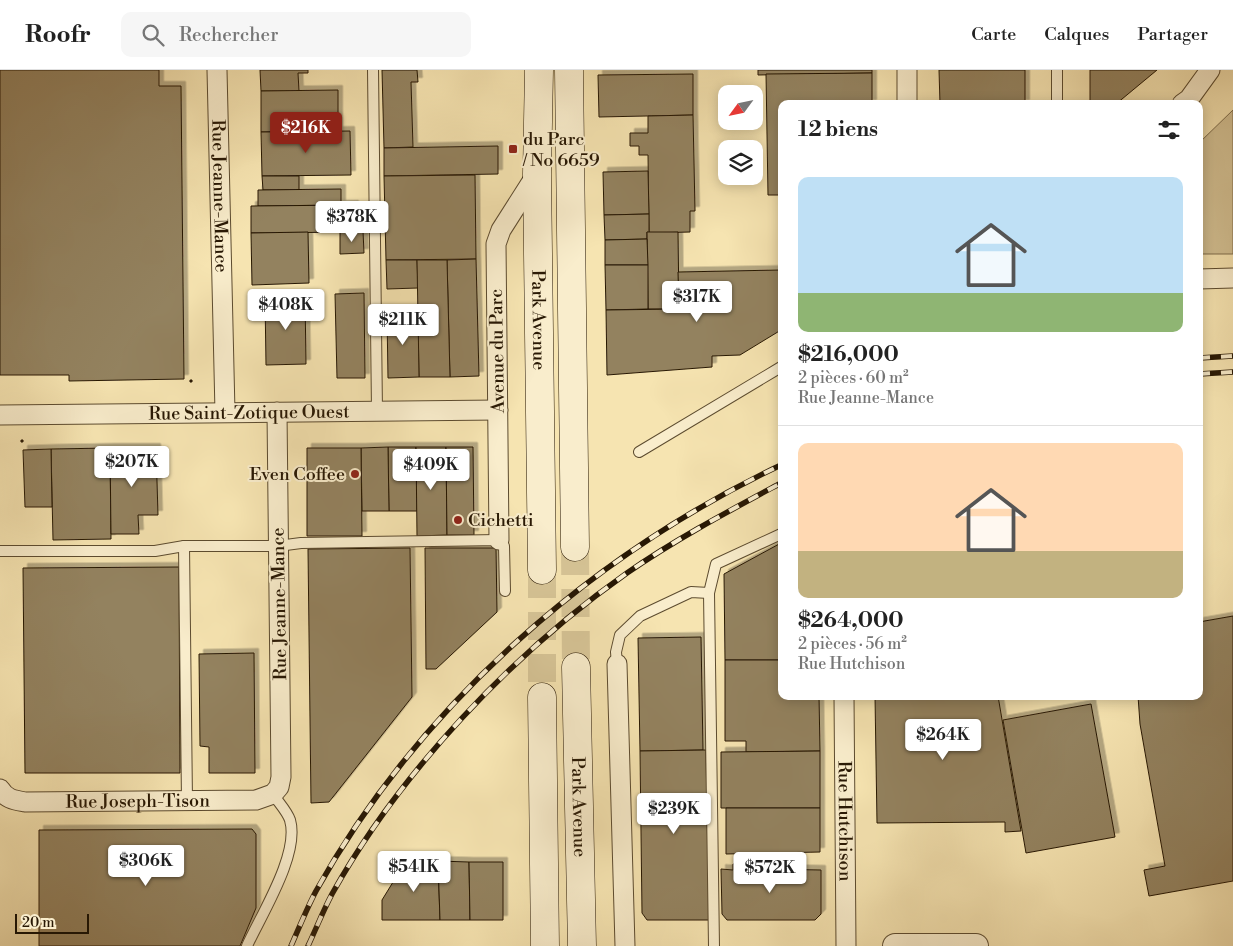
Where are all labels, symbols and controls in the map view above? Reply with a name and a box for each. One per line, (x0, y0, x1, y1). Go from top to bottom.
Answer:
search box (121, 12, 471, 57)
text: Roofr (25, 20, 91, 50)
icon: search (139, 21, 167, 49)
text: Rechercher (179, 23, 278, 47)
text: Carte (971, 23, 1016, 46)
text: Calques (1044, 23, 1109, 46)
text: Partager (1137, 23, 1208, 46)
north arrow (718, 85, 762, 130)
map controls (718, 85, 763, 185)
pin: $216K (271, 112, 341, 154)
icon: filters (1155, 116, 1183, 144)
text: 12 biens (798, 117, 878, 143)
text: $216K (281, 118, 331, 138)
street label: Rue Jeanne-Mance (206, 119, 233, 273)
place label: du Parc / No 6659 (522, 128, 600, 172)
button: layers (718, 140, 763, 185)
marker: du Parc / No 6659 (507, 143, 519, 155)
pin: $378K (317, 200, 387, 243)
text: $378K (326, 207, 378, 227)
icon: home (946, 210, 1036, 300)
street label: Park Avenue (526, 270, 550, 370)
pin: $317K (662, 280, 732, 323)
text: $317K (673, 287, 721, 307)
pin: $408K (251, 288, 321, 331)
street label: Avenue du Parc (485, 289, 510, 414)
text: $408K (258, 295, 314, 315)
pin: $211K (368, 304, 438, 346)
text: $211K (379, 310, 427, 330)
text: $216,000 (798, 342, 899, 368)
text: 2 pièces · 60 m² (798, 368, 909, 388)
text: Rue Jeanne-Mance (798, 388, 934, 408)
street label: Rue Saint-Zotique Ouest (148, 400, 350, 426)
pin: $207K (97, 446, 167, 488)
pin: $409K (396, 448, 466, 491)
text: $207K (105, 452, 159, 472)
text: $409K (404, 455, 458, 475)
place label: Even Coffee (249, 463, 345, 486)
marker: Even Coffee (349, 468, 361, 480)
icon: home (946, 475, 1036, 565)
place label: Cichetti (468, 509, 534, 532)
marker: Cichetti (452, 514, 464, 526)
street label: Rue Jeanne-Mance (267, 527, 292, 681)
text: $264,000 (798, 608, 904, 634)
text: 2 pièces · 56 m² (798, 634, 907, 654)
text: Rue Hutchison (798, 654, 905, 674)
pin: $264K (908, 718, 978, 761)
text: $264K (916, 725, 970, 745)
street label: Park Avenue (566, 756, 591, 857)
street label: Rue Hutchison (833, 761, 856, 882)
street label: Rue Joseph-Tison (65, 789, 210, 814)
pin: $239K (639, 792, 709, 835)
text: $239K (648, 799, 700, 819)
pin: $306K (111, 844, 181, 887)
pin: $541K (379, 850, 449, 893)
text: $306K (119, 851, 173, 871)
pin: $572K (735, 852, 805, 894)
text: $541K (389, 857, 439, 877)
text: $572K (744, 858, 796, 878)
scale bar (15, 911, 89, 934)
text: 20 m (22, 914, 54, 932)

